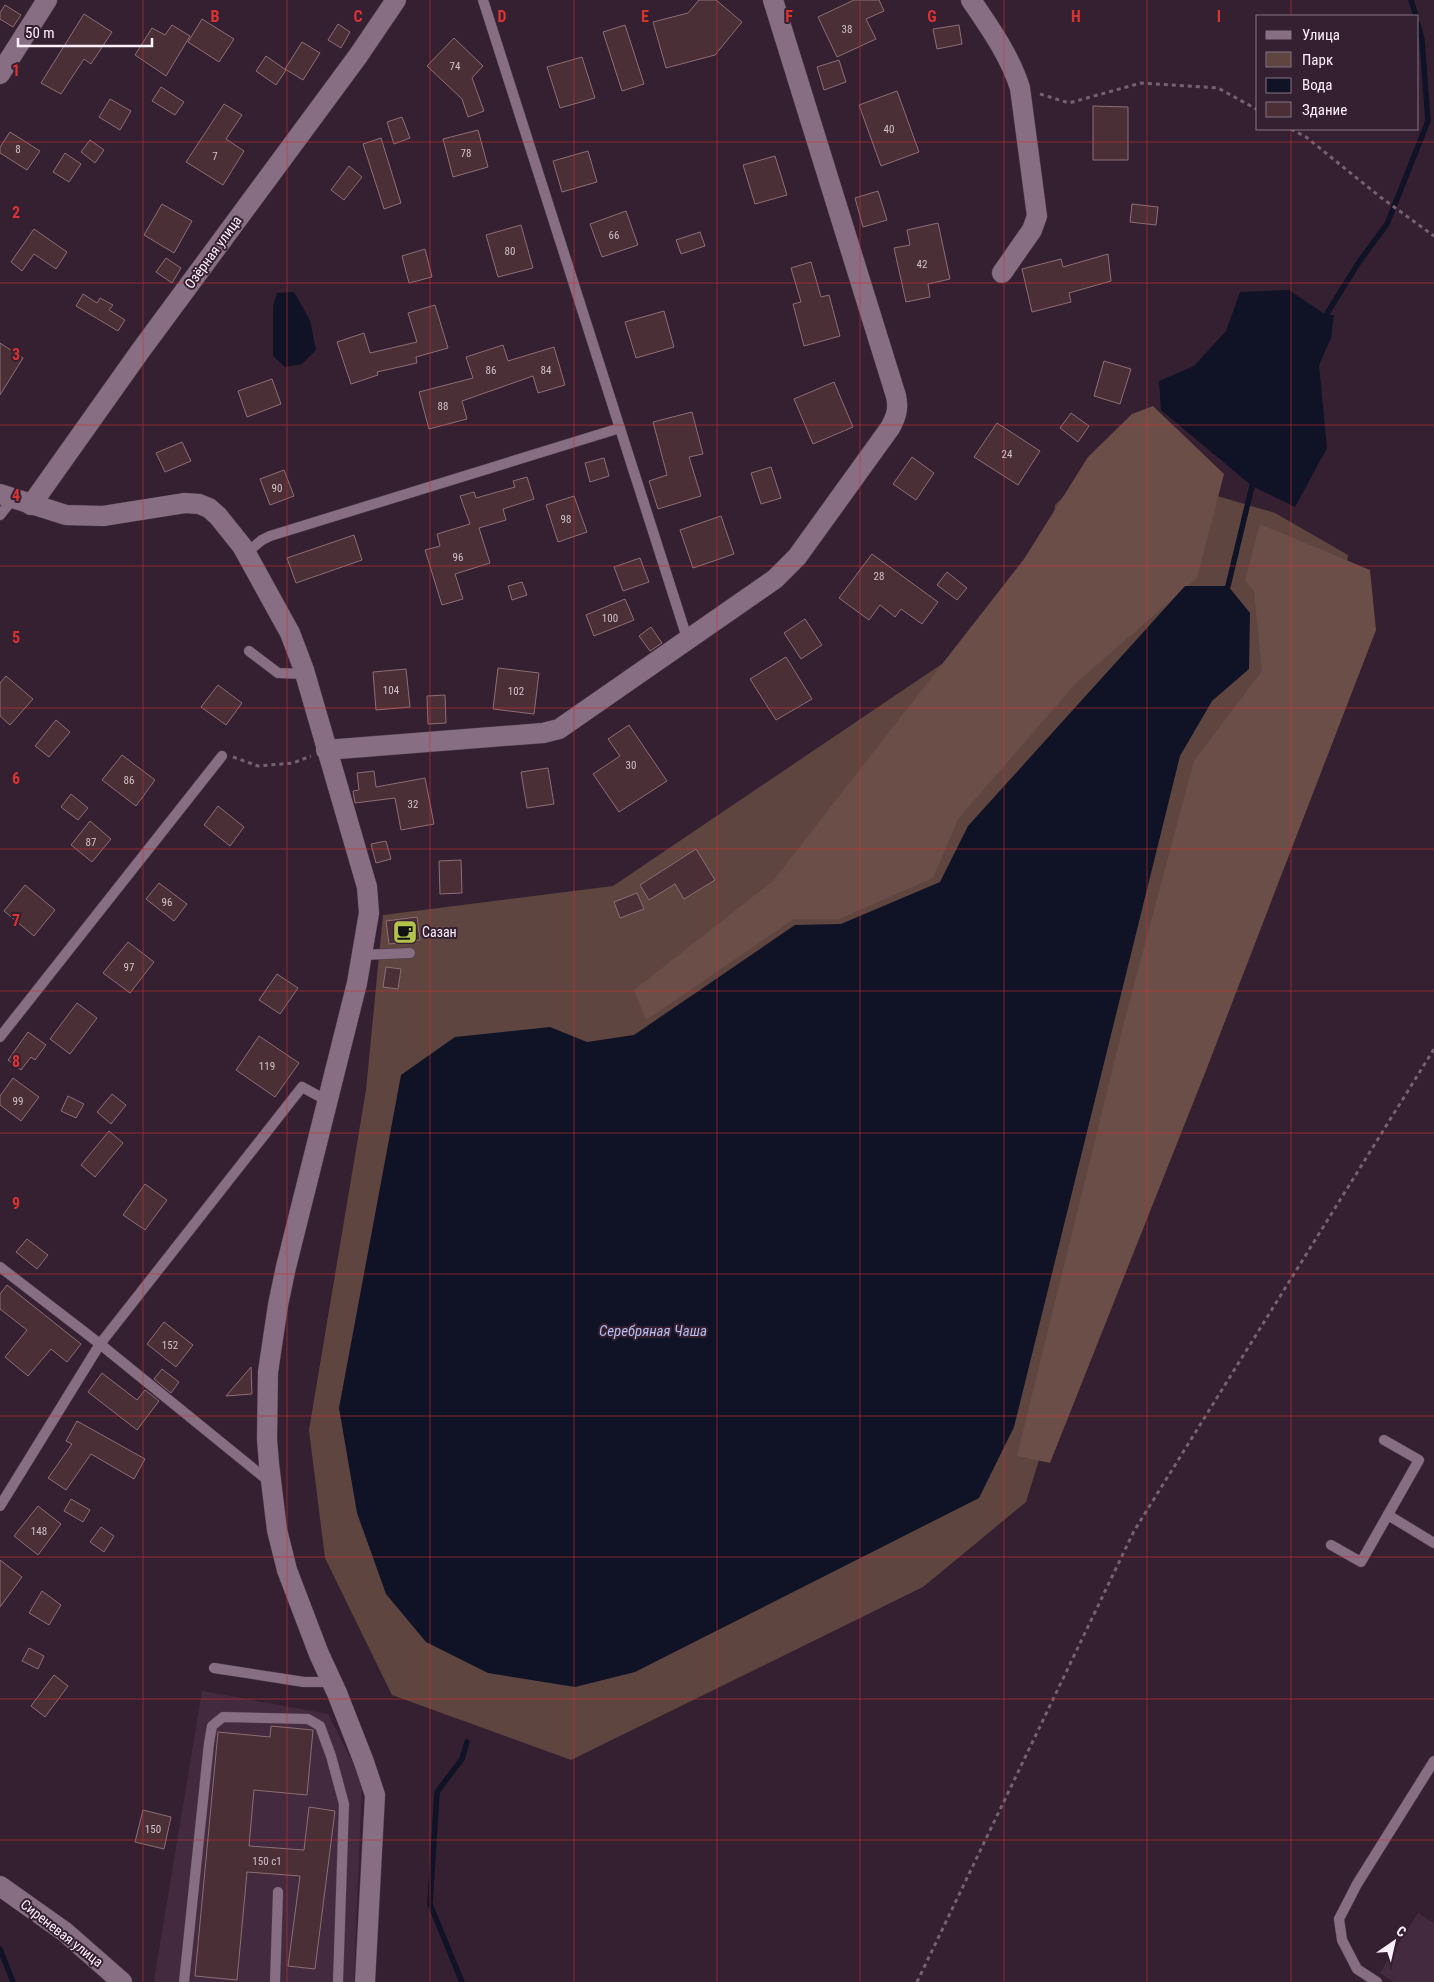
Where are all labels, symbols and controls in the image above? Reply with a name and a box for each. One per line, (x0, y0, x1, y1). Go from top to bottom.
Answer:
text: B (211, 7, 220, 26)
text: C (353, 7, 363, 26)
text: D (497, 7, 507, 26)
text: E (641, 7, 649, 26)
text: F (785, 7, 793, 26)
text: G (927, 7, 937, 26)
text: H (1071, 7, 1081, 26)
text: I (1217, 7, 1221, 26)
scale bar (18, 15, 151, 47)
legend (1256, 15, 1419, 130)
house number: 38 (842, 23, 852, 36)
text: 50 m (25, 24, 55, 42)
text: Улица (1302, 26, 1340, 44)
text: Парк (1302, 51, 1333, 69)
house number: 74 (450, 60, 461, 73)
text: 1 (12, 61, 20, 80)
text: Вода (1302, 76, 1332, 94)
text: Здание (1302, 101, 1347, 119)
house number: 40 (884, 123, 894, 136)
house number: 8 (15, 143, 21, 156)
house number: 78 (461, 147, 471, 160)
house number: 7 (212, 150, 218, 163)
text: 2 (12, 203, 20, 222)
street label: Озёрная улица (181, 213, 245, 291)
house number: 66 (609, 229, 619, 242)
house number: 80 (505, 245, 515, 258)
house number: 42 (917, 258, 927, 271)
text: 3 (12, 345, 20, 364)
house number: 86 (486, 364, 496, 377)
house number: 84 (541, 364, 552, 377)
house number: 88 (438, 400, 448, 413)
house number: 24 (1002, 448, 1013, 461)
house number: 90 (272, 482, 282, 495)
text: 4 (12, 486, 20, 505)
house number: 98 (561, 513, 571, 526)
house number: 96 (453, 551, 463, 564)
house number: 28 (874, 570, 884, 583)
house number: 100 (602, 612, 618, 625)
text: 5 (12, 628, 20, 647)
house number: 104 (383, 684, 400, 697)
house number: 102 (508, 685, 524, 698)
house number: 30 (626, 759, 636, 772)
text: 6 (12, 769, 20, 788)
house number: 86 (124, 774, 134, 787)
house number: 32 (408, 798, 418, 811)
house number: 87 (86, 836, 96, 849)
house number: 96 (162, 896, 172, 909)
text: 7 (12, 911, 20, 930)
cafe icon: Сазан (392, 919, 418, 945)
place label: Сазан (422, 924, 457, 940)
house number: 97 (124, 961, 134, 974)
text: 8 (12, 1052, 20, 1071)
house number: 119 (259, 1060, 275, 1073)
house number: 99 (13, 1095, 23, 1108)
text: 9 (12, 1194, 20, 1213)
water label: Серебряная Чаша (599, 1322, 707, 1340)
house number: 152 (162, 1339, 178, 1352)
house number: 148 (31, 1525, 47, 1538)
house number: 150 (145, 1823, 161, 1836)
house number: 150 с1 (252, 1855, 282, 1868)
street label: Сиреневая улица (18, 1896, 106, 1970)
north arrow (1369, 1917, 1419, 1967)
text: С (1393, 1922, 1409, 1940)

